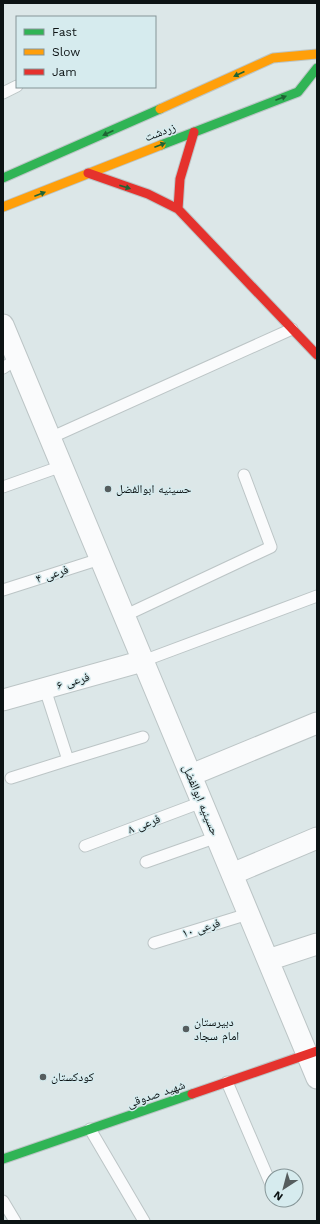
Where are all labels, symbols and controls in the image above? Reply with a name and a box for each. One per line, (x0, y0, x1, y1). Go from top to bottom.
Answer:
legend (16, 16, 156, 88)
text: Fast (52, 25, 77, 39)
text: Slow (52, 45, 80, 59)
text: Jam (52, 65, 77, 79)
one-way arrow (233, 71, 245, 77)
one-way arrow (276, 95, 288, 101)
street label: زردشت (143, 120, 178, 144)
one-way arrow (102, 130, 114, 136)
one-way arrow (155, 142, 167, 148)
one-way arrow (119, 184, 131, 190)
one-way arrow (34, 190, 46, 196)
place label: حسینیه ابوالفضل (116, 482, 192, 496)
marker: حسینیه ابوالفضل (103, 484, 113, 494)
street label: فرعی ۴ (34, 562, 70, 586)
street label: فرعی ۶ (55, 670, 91, 692)
street label: حسینیه ابوالفضل (179, 763, 222, 838)
street label: فرعی ۸ (126, 811, 162, 837)
street label: فرعی ۱۰ (180, 916, 222, 940)
place label: دبیرستان امام سجاد (194, 1015, 239, 1044)
marker: دبیرستان امام سجاد (181, 1024, 191, 1034)
place label: کودکستان (51, 1070, 94, 1084)
marker: کودکستان (38, 1072, 48, 1082)
street label: شهید صدوقی (125, 1077, 187, 1111)
north arrow (264, 1168, 304, 1208)
text: N (271, 1188, 286, 1203)

